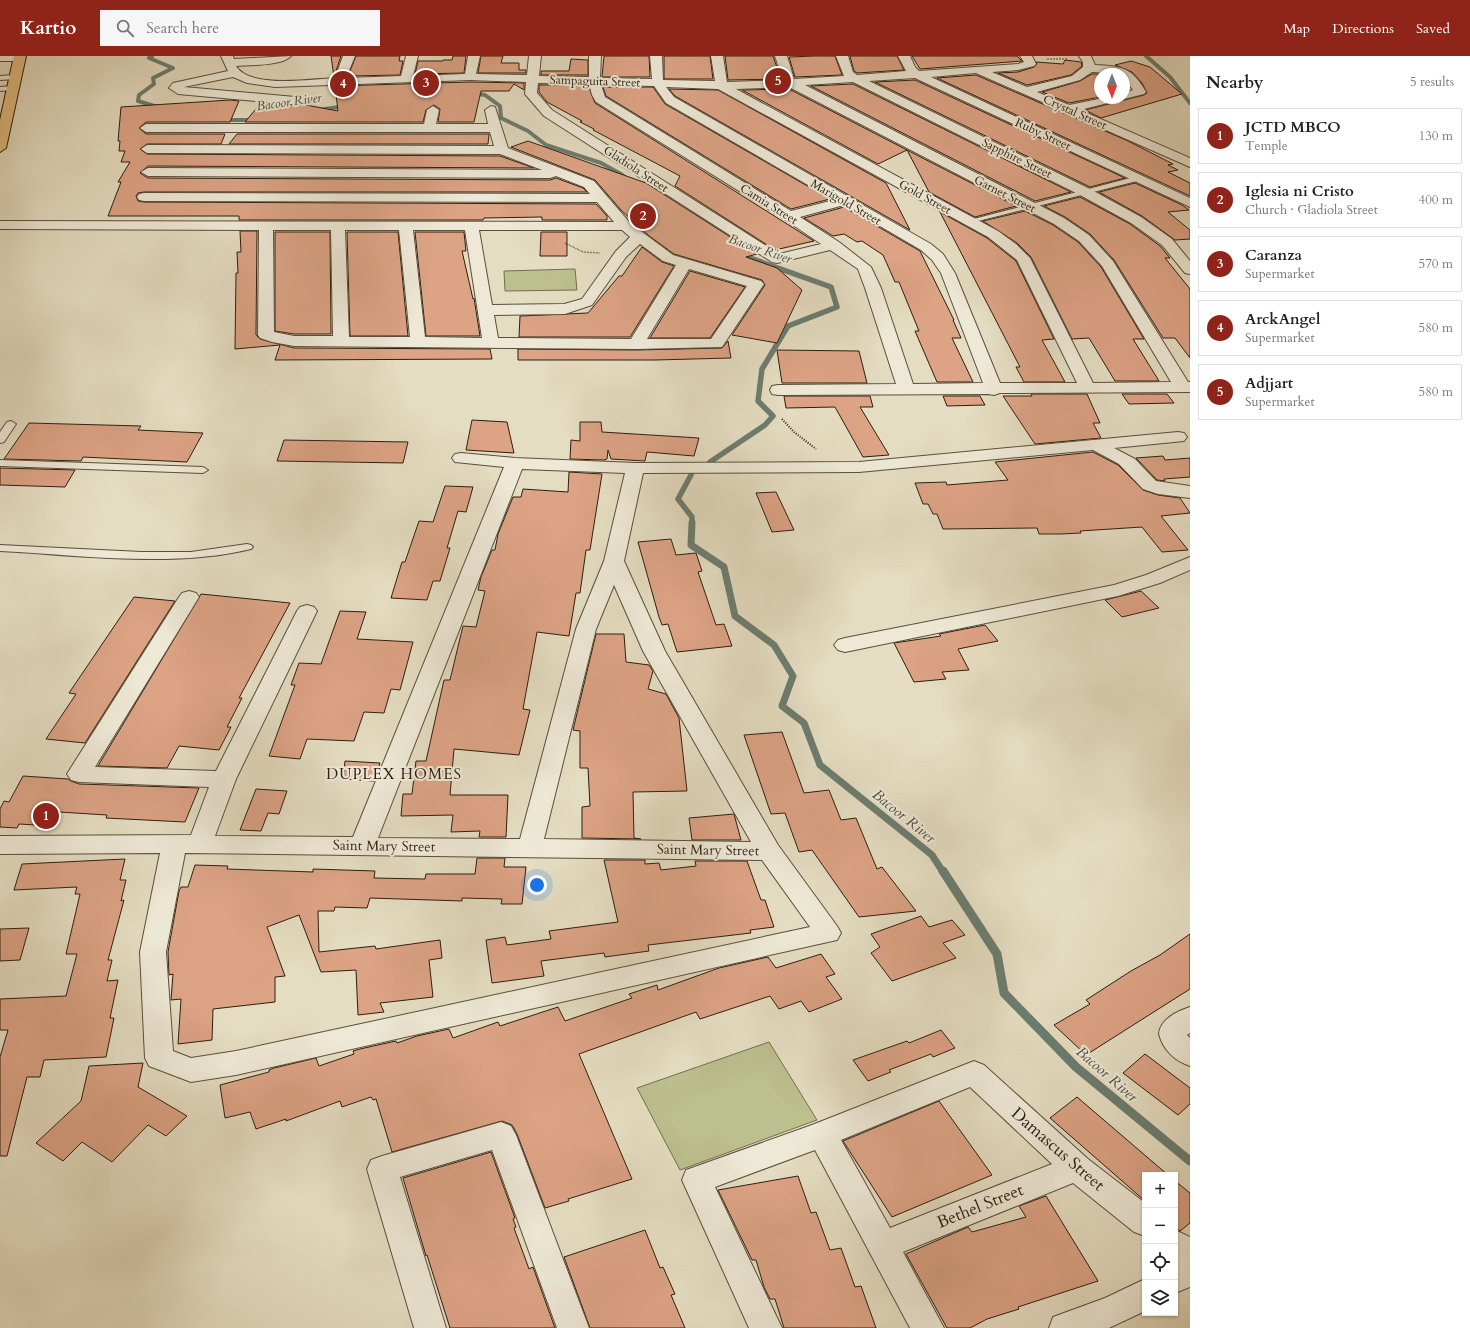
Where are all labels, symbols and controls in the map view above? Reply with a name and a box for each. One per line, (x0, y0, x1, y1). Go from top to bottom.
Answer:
search box (100, 10, 380, 46)
text: Kartio (20, 15, 76, 41)
icon: search (114, 17, 136, 39)
text: Search here (146, 18, 219, 38)
text: Map (1284, 19, 1310, 38)
text: Directions (1332, 19, 1394, 38)
text: Saved (1416, 19, 1450, 38)
pin: 5 (765, 66, 791, 96)
pin: 3 (413, 68, 439, 98)
north arrow (1094, 68, 1130, 104)
pin: 4 (330, 69, 356, 99)
street label: Sampaguita Street (549, 71, 641, 91)
text: Nearby (1206, 71, 1263, 94)
text: 5 results (1410, 73, 1454, 91)
water label: Bacoor River (255, 88, 324, 115)
street label: Crystal Street (1041, 91, 1110, 133)
street label: Ruby Street (1013, 114, 1074, 154)
text: JCTD MBCO (1245, 117, 1341, 137)
text: 1 (1217, 127, 1223, 145)
text: 130 m (1419, 127, 1453, 145)
street label: Sapphire Street (979, 134, 1055, 182)
text: Temple (1245, 137, 1288, 155)
street label: Gladiola Street (600, 142, 672, 196)
street label: Garnet Street (971, 172, 1039, 216)
street label: Marigold Street (808, 175, 884, 229)
street label: Gold Street (896, 176, 954, 218)
street label: Camia Street (737, 180, 801, 228)
text: Iglesia ni Cristo (1245, 181, 1354, 201)
text: 2 (1217, 191, 1223, 209)
text: 400 m (1419, 191, 1453, 209)
pin: 2 (630, 201, 656, 231)
text: Church · Gladiola Street (1245, 201, 1378, 219)
water label: Bacoor River (726, 230, 795, 268)
text: Caranza (1245, 245, 1302, 265)
text: 3 (1217, 255, 1223, 273)
text: 570 m (1419, 255, 1453, 273)
text: Supermarket (1245, 265, 1315, 283)
text: ArckAngel (1245, 309, 1320, 329)
text: 4 (1217, 319, 1223, 337)
text: 580 m (1419, 319, 1453, 337)
text: Supermarket (1245, 329, 1315, 347)
text: Adjjart (1245, 373, 1293, 393)
text: 5 (1217, 383, 1223, 401)
text: 580 m (1419, 383, 1453, 401)
text: Supermarket (1245, 393, 1315, 411)
district label: DUPLEX HOMES (326, 764, 462, 784)
water label: Bacoor River (868, 784, 941, 848)
pin: 1 (33, 801, 59, 831)
street label: Saint Mary Street (333, 836, 436, 856)
street label: Saint Mary Street (657, 840, 760, 860)
your location (527, 875, 547, 895)
water label: Bacoor River (1072, 1042, 1143, 1107)
street label: Damascus Street (1006, 1102, 1110, 1196)
map controls (1142, 1172, 1178, 1316)
button: + (1142, 1172, 1178, 1208)
street label: Bethel Street (933, 1178, 1027, 1234)
button: − (1142, 1208, 1178, 1244)
button: locate (1142, 1244, 1178, 1280)
button: layers (1142, 1280, 1178, 1316)

